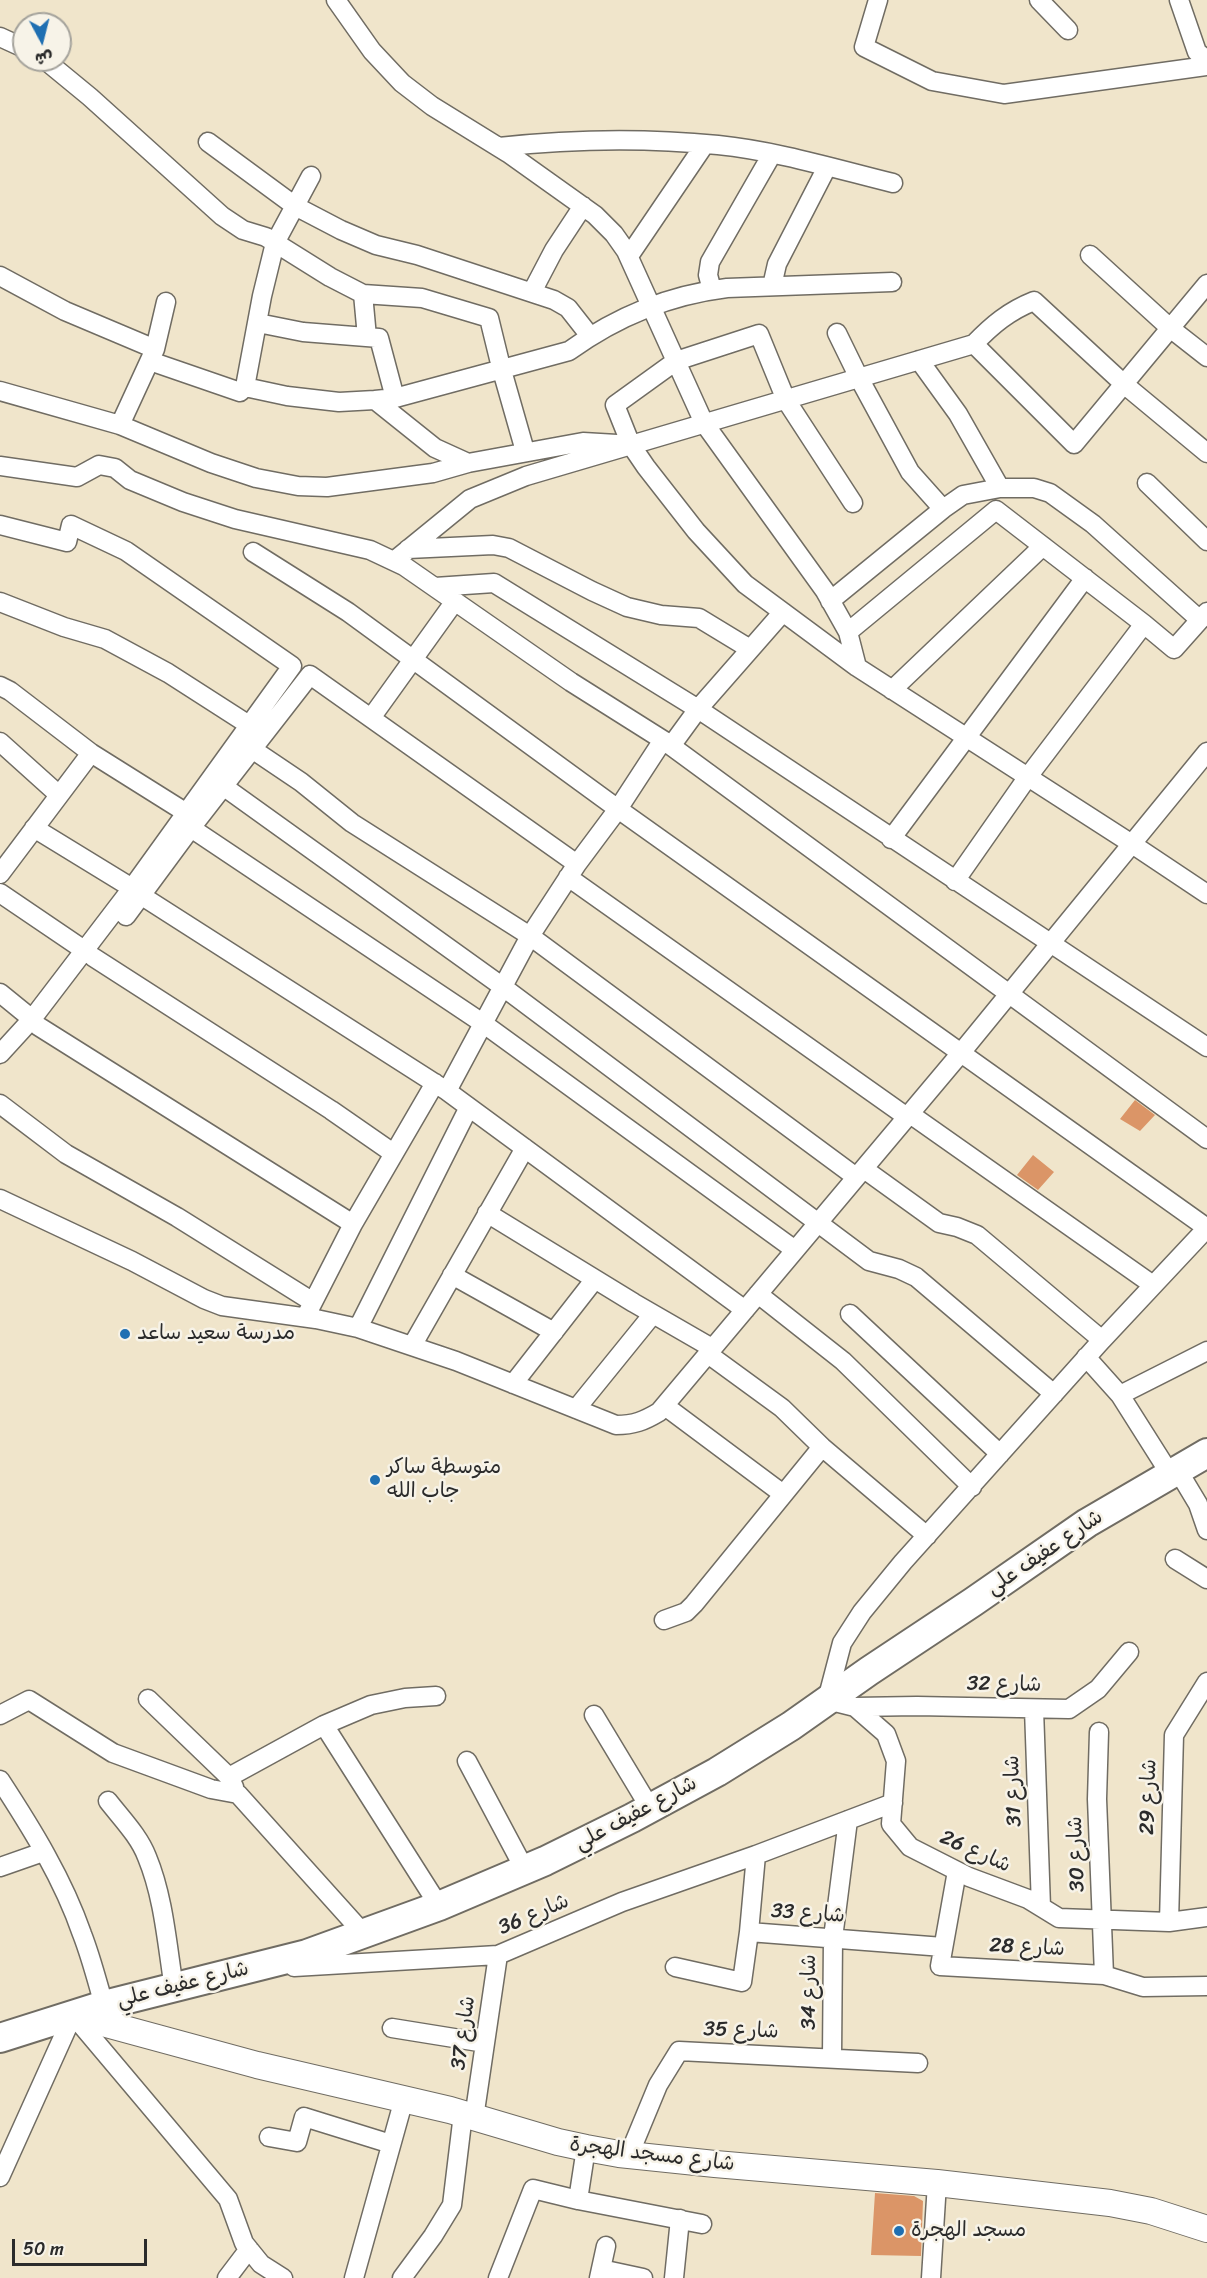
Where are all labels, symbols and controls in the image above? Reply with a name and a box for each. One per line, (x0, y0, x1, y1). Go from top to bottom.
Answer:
north arrow (12, 12, 72, 72)
text: ش (34, 43, 55, 74)
place label: مدرسة سعيد ساعد (137, 1321, 295, 1347)
marker: مدرسة سعيد ساعد (118, 1327, 132, 1341)
place label: متوسطة ساكر جاب الله (387, 1455, 501, 1505)
marker: متوسطة ساكر جاب الله (368, 1473, 382, 1487)
street label: شارع عفيف علي (982, 1505, 1108, 1601)
street label: شارع 32 (967, 1672, 1041, 1698)
street label: شارع 31 (1000, 1755, 1028, 1827)
street label: شارع 29 (1135, 1759, 1163, 1835)
street label: شارع عفيف علي (571, 1771, 701, 1857)
street label: شارع 30 (1063, 1816, 1091, 1892)
street label: شارع 26 (936, 1825, 1014, 1879)
street label: شارع 36 (495, 1889, 573, 1941)
street label: شارع 33 (770, 1899, 846, 1929)
street label: شارع 28 (989, 1933, 1065, 1963)
street label: شارع 34 (797, 1954, 823, 2030)
street label: شارع عفيف علي (114, 1956, 252, 2014)
street label: شارع 37 (446, 1994, 482, 2072)
street label: شارع 35 (703, 2017, 779, 2045)
street label: شارع مسجد الهجرة (568, 2132, 736, 2178)
place label: مسجد الهجرة (911, 2218, 1026, 2244)
marker: مسجد الهجرة (892, 2224, 906, 2238)
scale bar (15, 2227, 150, 2265)
text: 50 m (23, 2233, 64, 2265)

